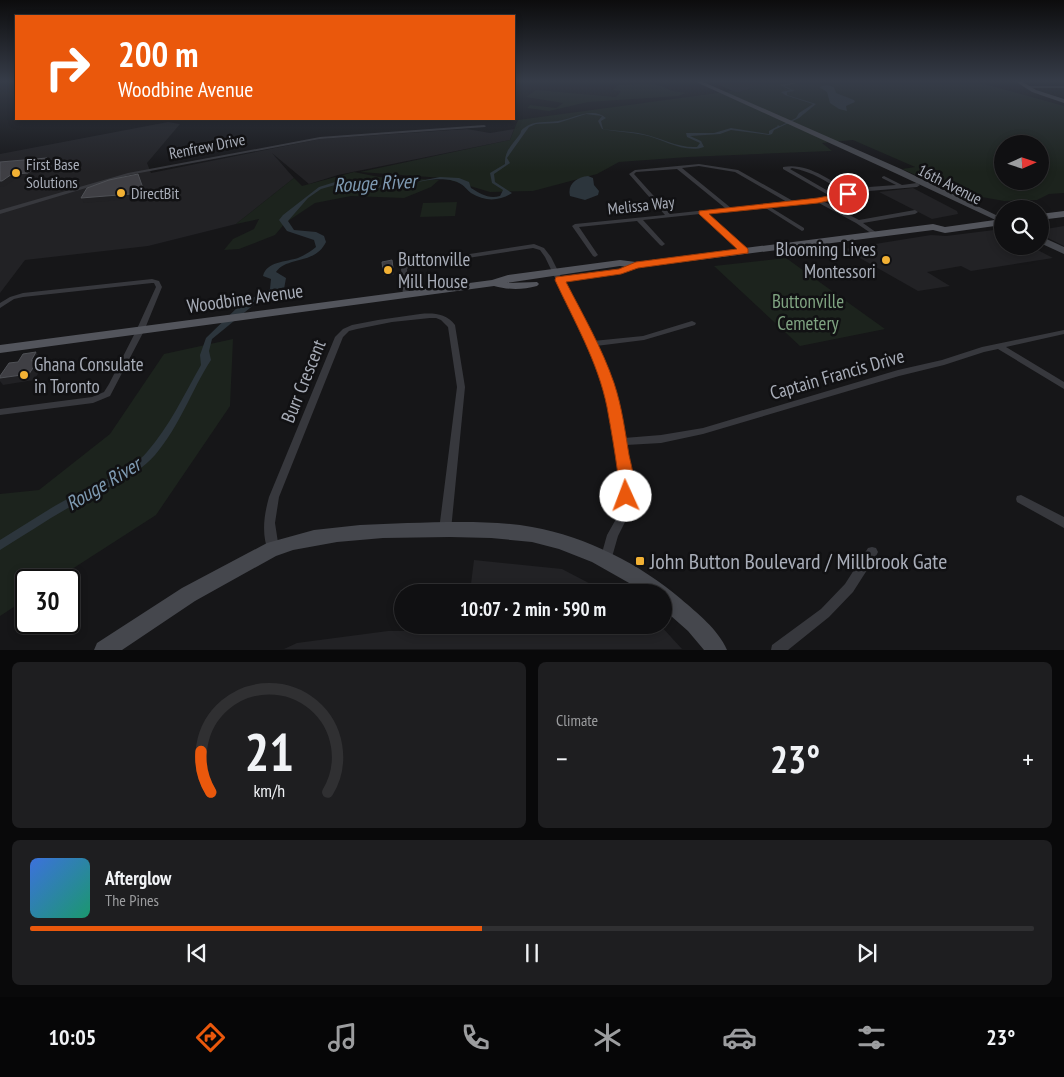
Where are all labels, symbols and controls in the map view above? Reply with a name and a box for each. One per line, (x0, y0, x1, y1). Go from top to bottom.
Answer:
text: 200 m (118, 31, 199, 77)
icon: right (35, 35, 100, 100)
text: Woodbine Avenue (118, 75, 253, 103)
street label: Renfrew Drive (167, 129, 247, 163)
north arrow (994, 135, 1049, 190)
map controls (994, 135, 1049, 255)
place label: First Base Solutions (26, 154, 80, 192)
street label: 16th Avenue (915, 159, 985, 209)
marker: First Base Solutions (10, 167, 22, 179)
water label: Rouge River (333, 168, 419, 198)
pin (827, 173, 869, 215)
icon: arrive (834, 180, 862, 208)
place label: DirectBit (131, 183, 180, 203)
marker: DirectBit (115, 187, 127, 199)
street label: Melissa Way (607, 192, 675, 218)
button: search (994, 200, 1049, 255)
place label: Blooming Lives Montessori (775, 237, 876, 283)
place label: Buttonville Mill House (398, 247, 470, 293)
marker: Blooming Lives Montessori (880, 254, 892, 266)
marker: Buttonville Mill House (382, 264, 394, 276)
street label: Woodbine Avenue (185, 278, 305, 318)
park label: Buttonville Cemetery (772, 289, 844, 335)
street label: Burr Crescent (275, 335, 331, 426)
street label: Captain Francis Drive (767, 343, 907, 405)
place label: Ghana Consulate in Toronto (34, 352, 144, 398)
marker: Ghana Consulate in Toronto (18, 369, 30, 381)
water label: Rouge River (61, 450, 147, 516)
position arrow (599, 469, 651, 521)
place label: John Button Boulevard / Millbrook Gate (649, 547, 947, 575)
marker: John Button Boulevard / Millbrook Gate (634, 555, 646, 567)
speed limit sign: 30 (15, 569, 80, 634)
text: 10:07 · 2 min · 590 m (460, 597, 606, 621)
text: Climate (556, 710, 598, 730)
text: 21 (244, 718, 294, 785)
text: 23° (770, 734, 820, 783)
text: − (556, 740, 568, 777)
text: + (1022, 740, 1034, 777)
text: km/h (253, 779, 285, 802)
text: Afterglow (105, 866, 171, 890)
text: The Pines (105, 890, 159, 910)
icon: previous (183, 939, 211, 967)
icon: pause (518, 939, 546, 967)
icon: next (853, 939, 881, 967)
icon: directions (193, 1020, 228, 1055)
icon: music (325, 1020, 360, 1055)
icon: phone (458, 1020, 493, 1055)
icon: climate (590, 1020, 625, 1055)
icon: car (722, 1020, 757, 1055)
icon: filters (854, 1020, 889, 1055)
text: 10:05 (49, 1023, 96, 1051)
text: 23° (986, 1023, 1015, 1051)

